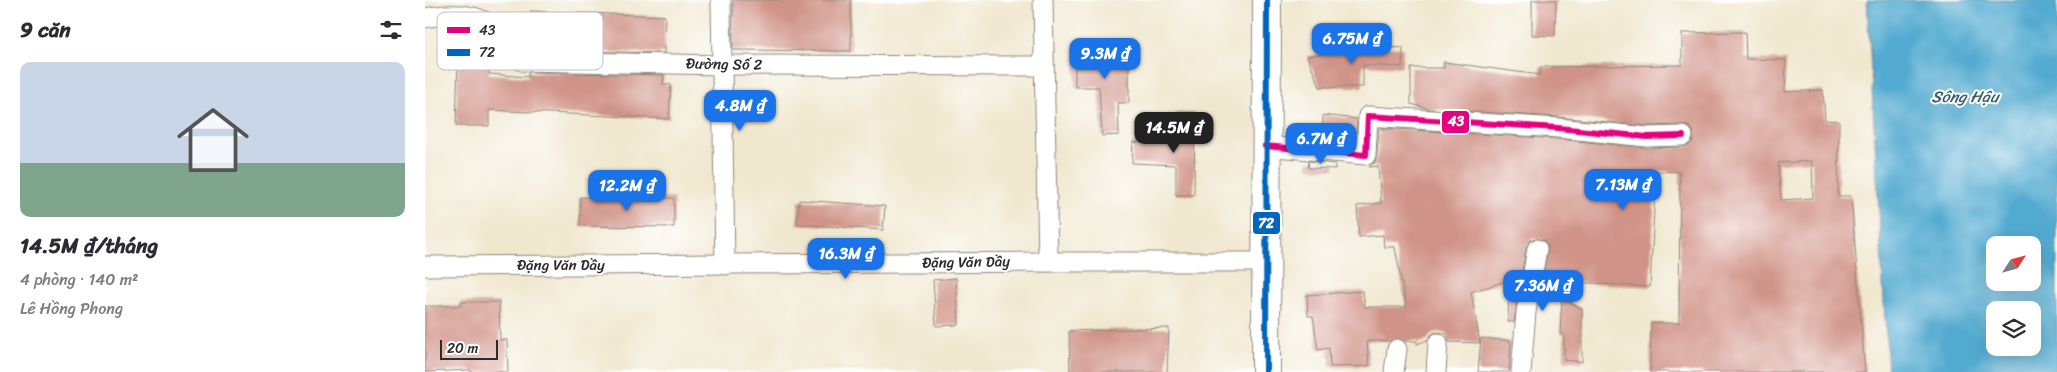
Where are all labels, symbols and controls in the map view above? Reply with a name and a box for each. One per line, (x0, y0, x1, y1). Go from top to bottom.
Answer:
text: 9 căn (20, 11, 71, 49)
legend (437, 12, 603, 70)
icon: filters (377, 16, 405, 44)
text: 43 (479, 18, 496, 43)
pin: 6.75M ₫ (1306, 22, 1398, 65)
text: 6.75M ₫ (1323, 24, 1381, 53)
pin: 9.3M ₫ (1064, 38, 1146, 80)
text: 9.3M ₫ (1080, 39, 1130, 68)
text: 72 (479, 40, 495, 65)
street label: Đường Số 2 (686, 50, 763, 78)
water label: Sông Hậu (1932, 82, 2001, 111)
pin: 4.8M ₫ (699, 90, 781, 132)
text: 4.8M ₫ (715, 91, 765, 120)
icon: home (168, 95, 258, 185)
text: 43 (1447, 109, 1465, 134)
line badge: 43 (1441, 110, 1470, 134)
pin: 14.5M ₫ (1128, 112, 1220, 154)
text: 14.5M ₫ (1145, 113, 1203, 142)
pin: 6.7M ₫ (1280, 122, 1362, 165)
text: 6.7M ₫ (1297, 124, 1345, 153)
pin: 7.13M ₫ (1577, 168, 1669, 211)
pin: 12.2M ₫ (581, 170, 673, 212)
text: 7.13M ₫ (1595, 170, 1651, 199)
text: 12.2M ₫ (599, 171, 655, 200)
line badge: 72 (1252, 211, 1281, 235)
text: 72 (1258, 211, 1275, 236)
text: 14.5M ₫/tháng (20, 227, 158, 265)
north arrow (1986, 236, 2041, 291)
map controls (1986, 236, 2041, 356)
pin: 16.3M ₫ (800, 238, 892, 280)
text: 16.3M ₫ (818, 239, 874, 268)
street label: Đặng Văn Dầy (922, 248, 1010, 276)
street label: Đặng Văn Dầy (517, 252, 605, 278)
text: 4 phòng · 140 m² (20, 265, 138, 294)
pin: 7.36M ₫ (1497, 270, 1589, 312)
text: 7.36M ₫ (1514, 271, 1572, 300)
text: Lê Hồng Phong (20, 294, 123, 323)
button: layers (1986, 301, 2041, 356)
text: 20 m (447, 336, 478, 361)
scale bar (440, 337, 497, 360)

